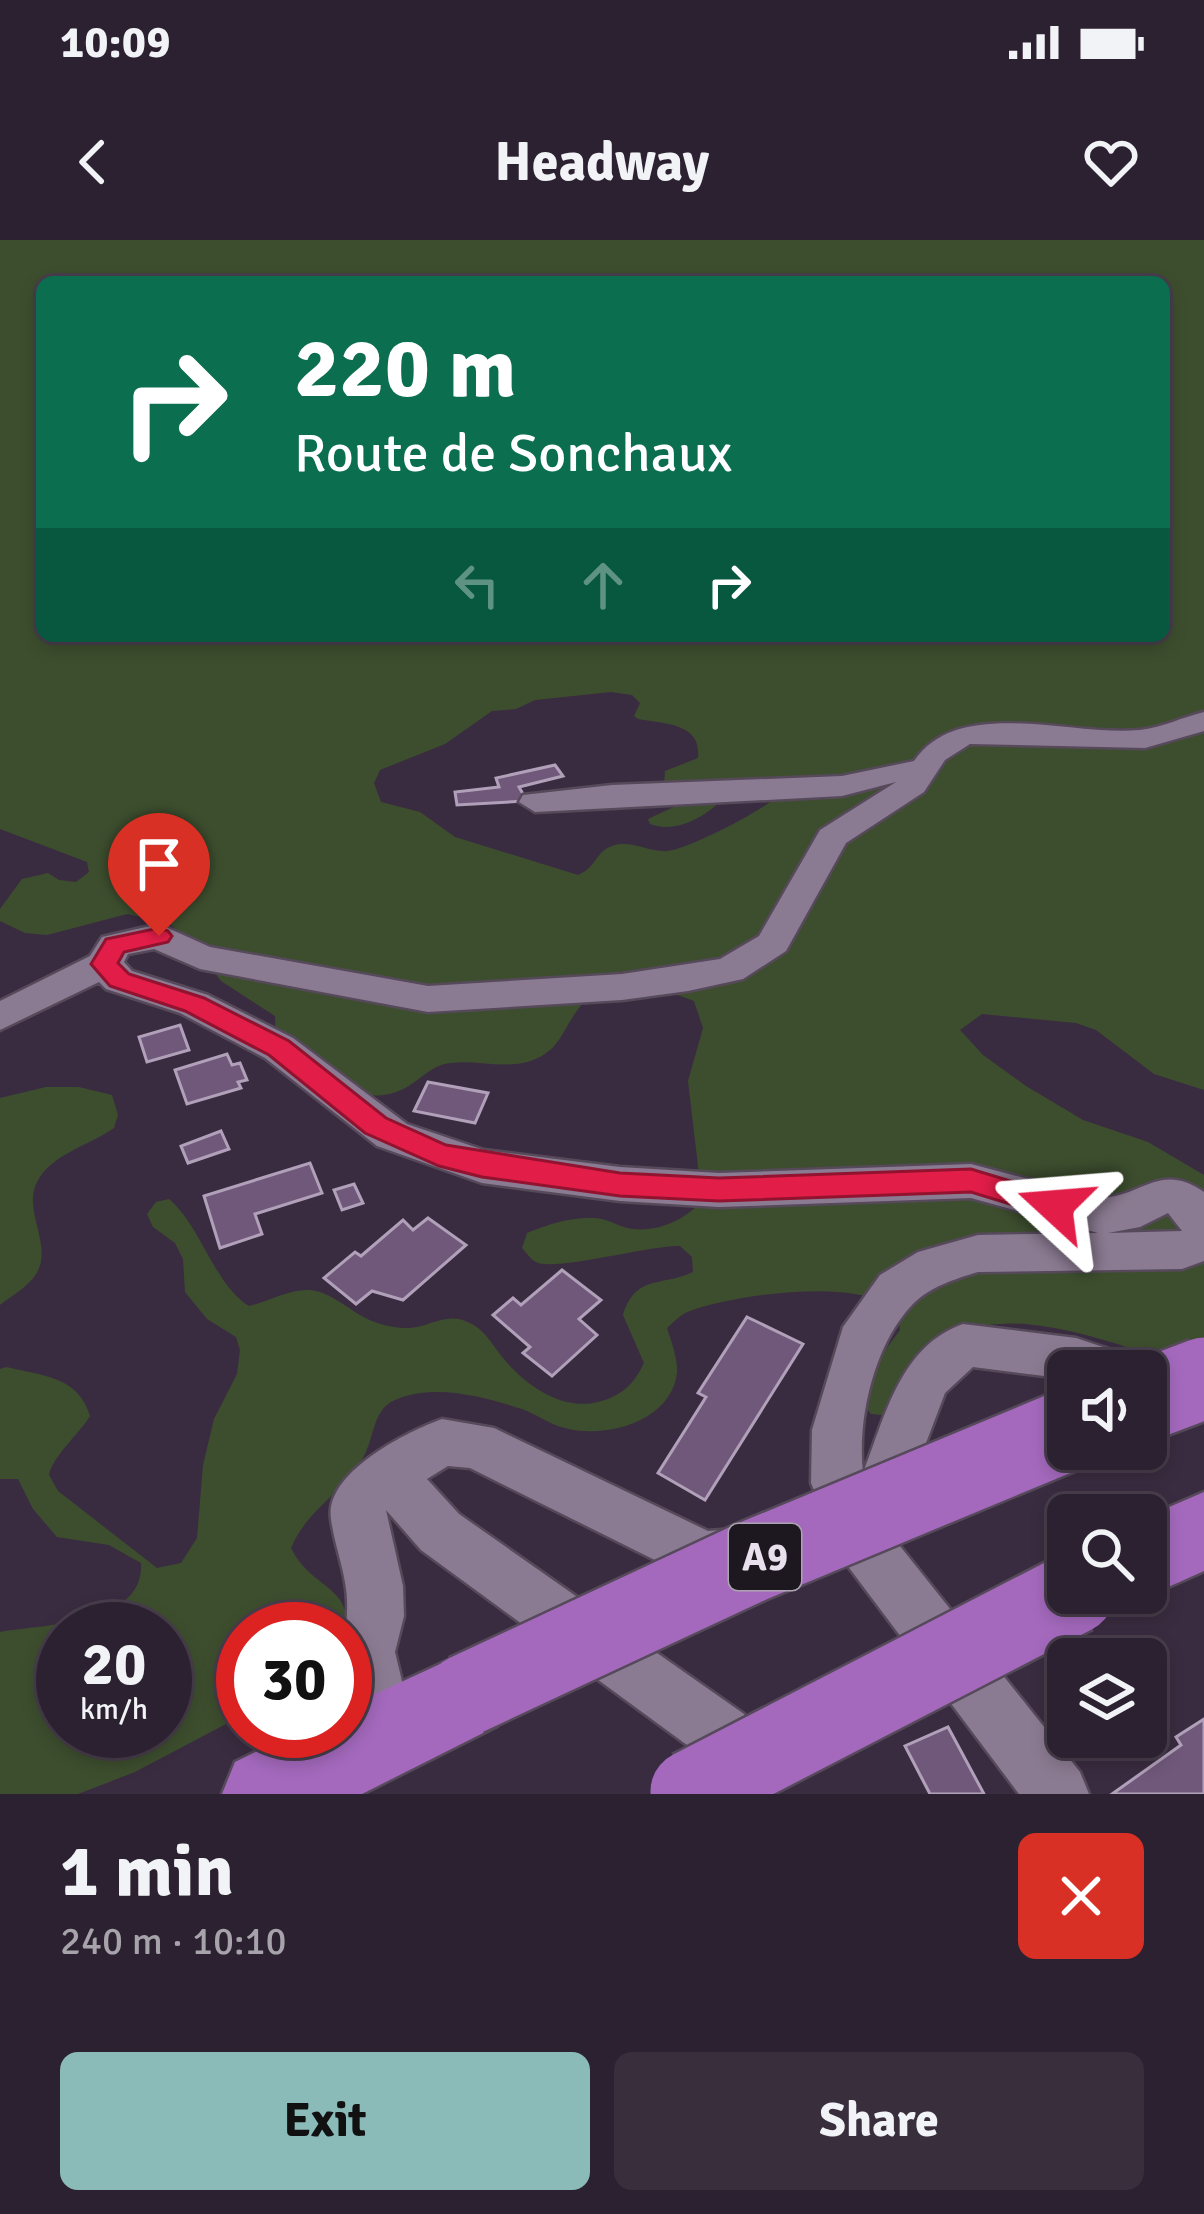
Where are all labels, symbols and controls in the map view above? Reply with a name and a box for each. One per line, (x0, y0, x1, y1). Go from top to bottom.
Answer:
text: 10:09 (60, 15, 170, 70)
icon: back (60, 129, 126, 195)
text: Headway (495, 129, 709, 196)
icon: heart (1078, 129, 1144, 195)
text: 220 m (294, 317, 516, 421)
icon: right (96, 324, 252, 480)
text: Route de Sonchaux (294, 420, 732, 487)
icon: left (444, 552, 510, 618)
icon: ahead (570, 552, 636, 618)
icon: right (696, 552, 762, 618)
pin (108, 813, 210, 936)
icon: arrive (126, 831, 192, 897)
position arrow (992, 1143, 1118, 1269)
map controls (1047, 1350, 1167, 1758)
button: sound (1047, 1350, 1167, 1470)
button: search (1047, 1494, 1167, 1614)
road number: A9 (729, 1524, 801, 1590)
speed limit sign: 30 (216, 1602, 372, 1758)
text: 20 (82, 1628, 146, 1702)
button: layers (1047, 1638, 1167, 1758)
text: km/h (80, 1691, 148, 1728)
text: 1 min (60, 1827, 234, 1916)
button: close (1018, 1833, 1144, 1959)
text: 240 m · 10:10 (60, 1917, 287, 1965)
button: Exit (60, 2052, 590, 2190)
button: Share (614, 2052, 1144, 2190)

